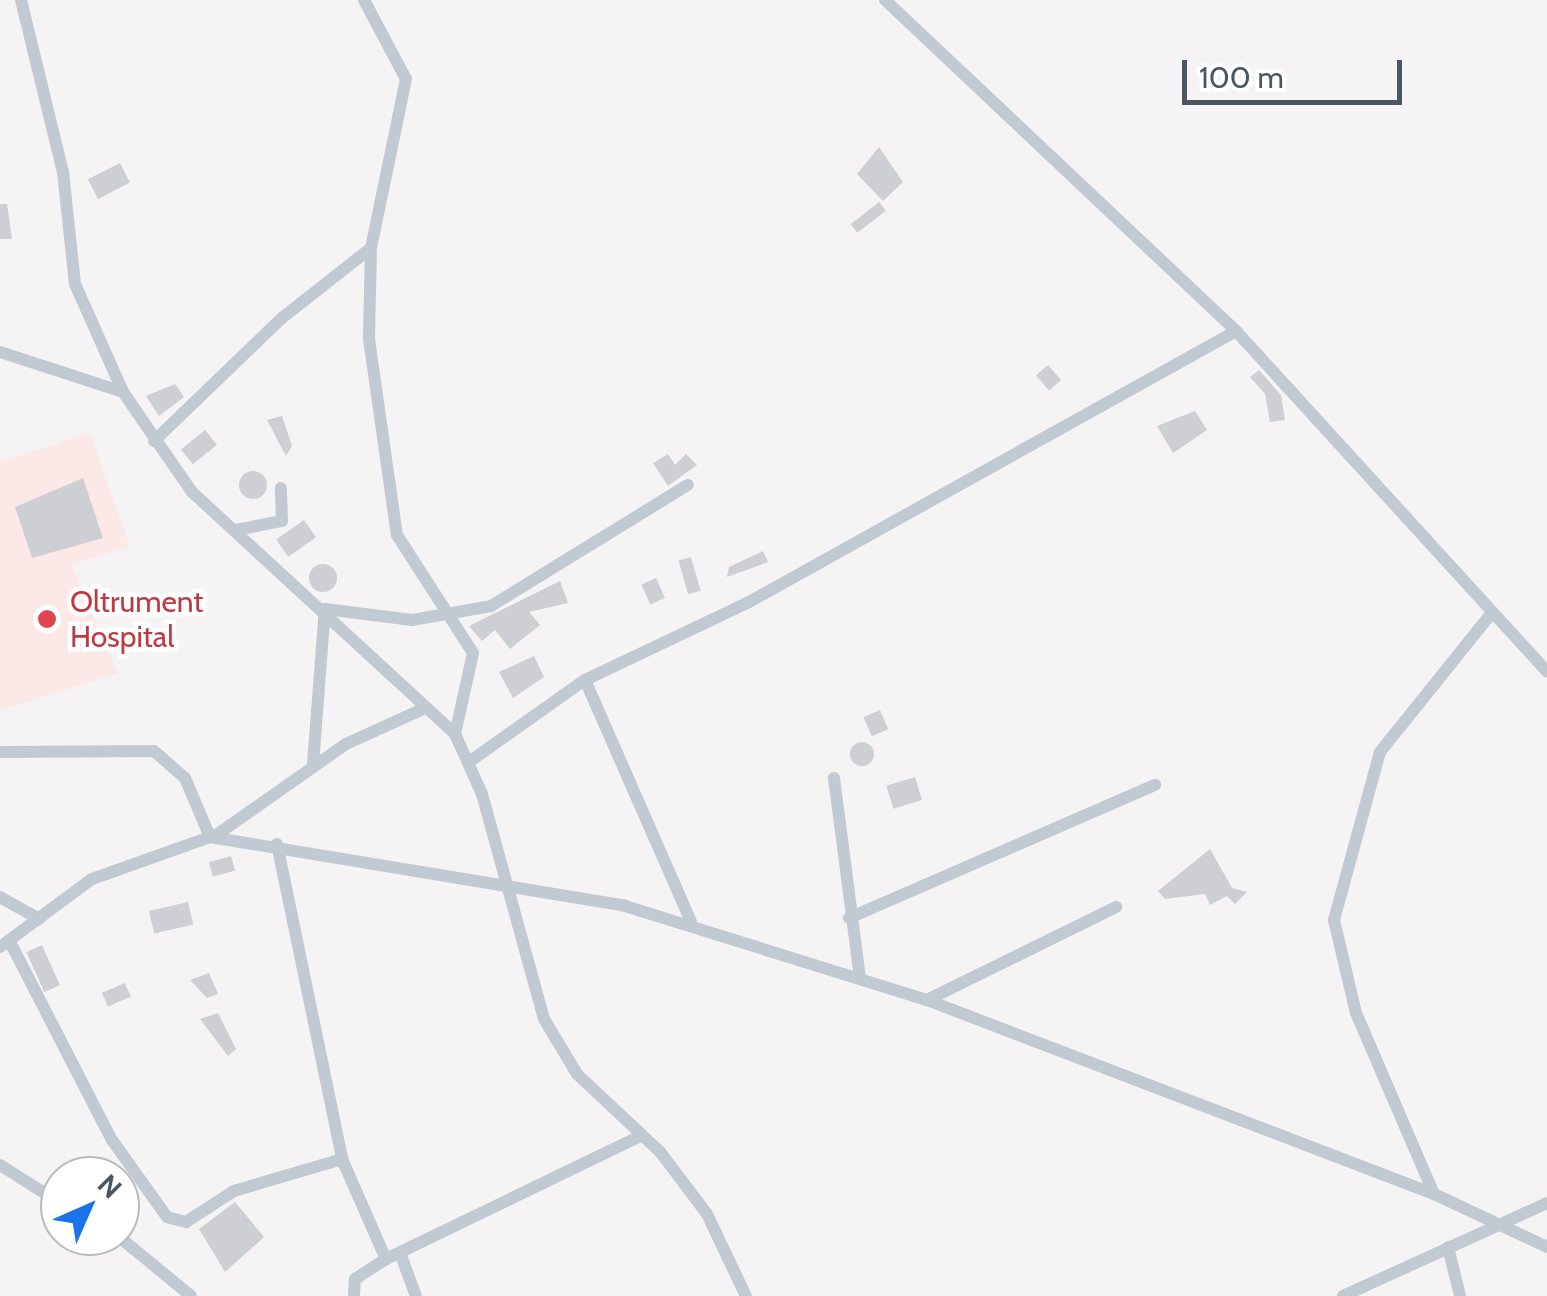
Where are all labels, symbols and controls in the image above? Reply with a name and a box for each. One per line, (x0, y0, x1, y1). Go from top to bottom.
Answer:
scale bar (1187, 40, 1407, 102)
text: 100 m (1199, 59, 1284, 96)
place label: Oltrument Hospital (70, 584, 203, 654)
marker: Oltrument Hospital (34, 606, 60, 632)
north arrow (40, 1156, 140, 1256)
text: N (91, 1167, 129, 1205)

